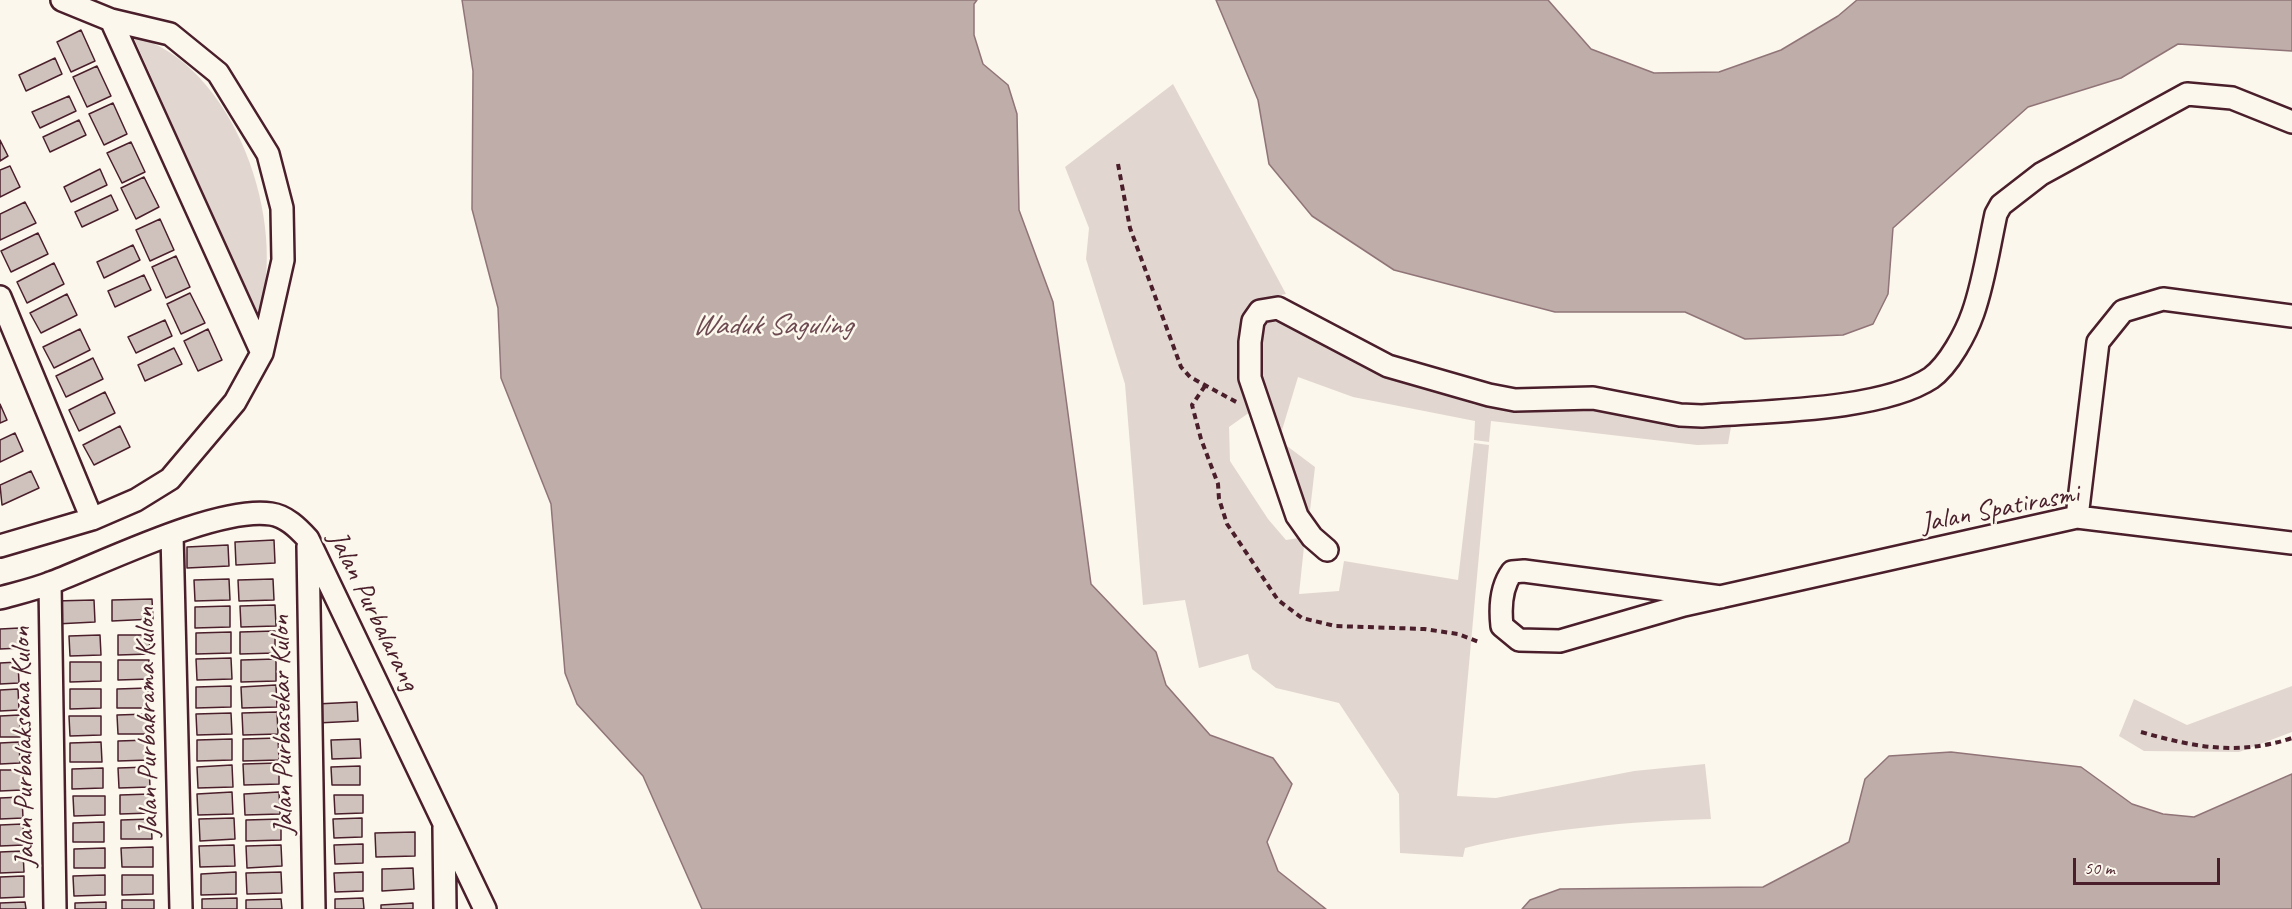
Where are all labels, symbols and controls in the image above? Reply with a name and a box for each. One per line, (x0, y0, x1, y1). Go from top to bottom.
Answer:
water label: Waduk Saguling (692, 308, 852, 344)
street label: Jalan Spatirasmi (1918, 477, 2082, 541)
street label: Jalan Purbalarang (320, 526, 426, 696)
street label: Jalan Purbakrama Kulon (129, 607, 167, 837)
street label: Jalan Purbasekar Kulon (264, 615, 302, 835)
street label: Jalan Purbalaksana Kulon (5, 626, 43, 868)
scale bar (2076, 846, 2223, 884)
text: 50 m (2084, 857, 2115, 879)

